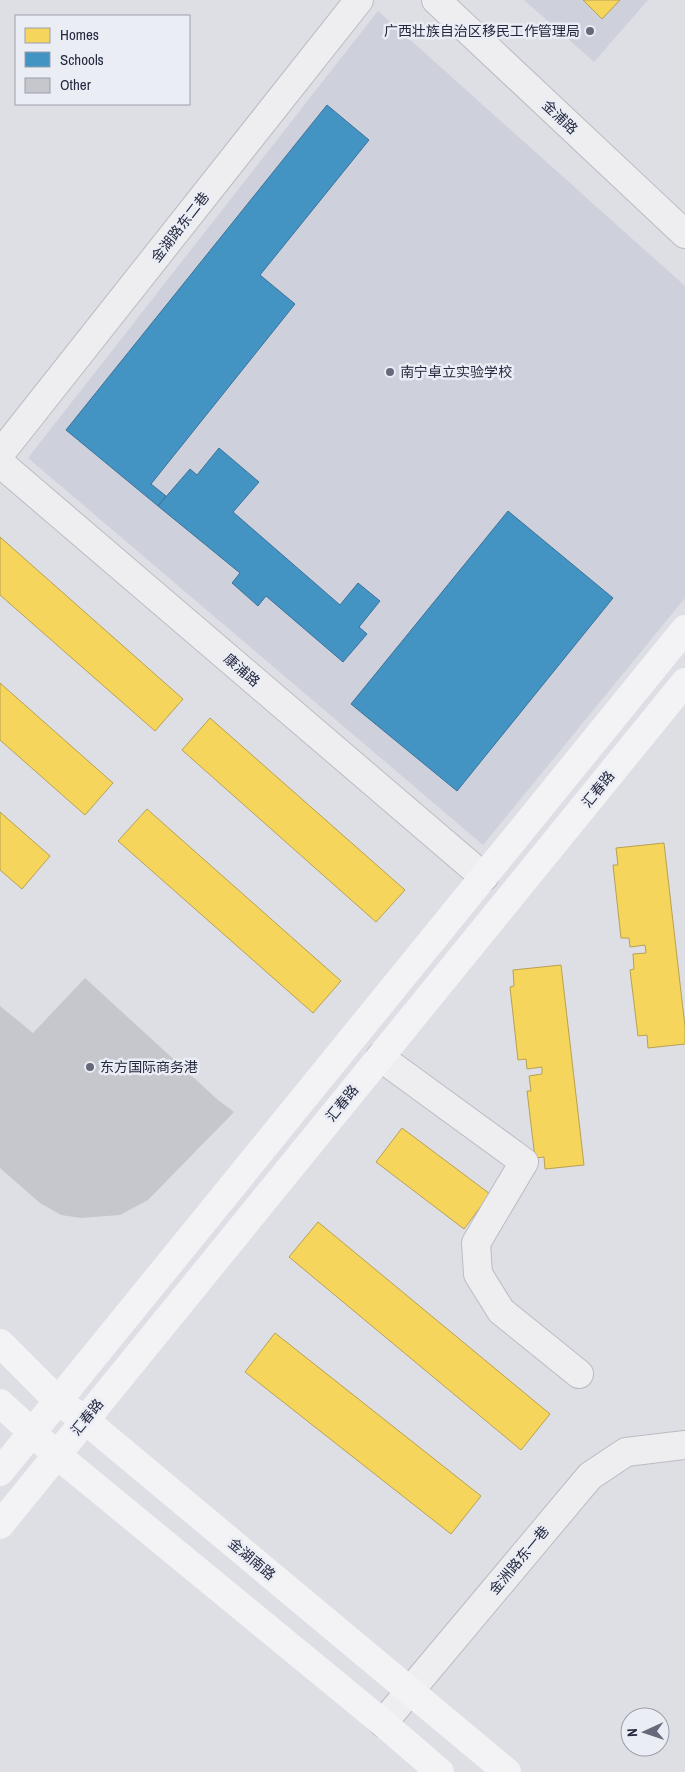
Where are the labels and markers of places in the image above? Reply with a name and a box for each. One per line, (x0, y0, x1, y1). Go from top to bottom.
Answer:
place label: 广西壮族自治区移民工作管理局 (384, 22, 580, 40)
marker: 广西壮族自治区移民工作管理局 (584, 25, 596, 37)
place label: 南宁卓立实验学校 (400, 363, 512, 381)
marker: 南宁卓立实验学校 (384, 366, 396, 378)
place label: 东方国际商务港 (100, 1058, 198, 1076)
marker: 东方国际商务港 (84, 1061, 96, 1073)

